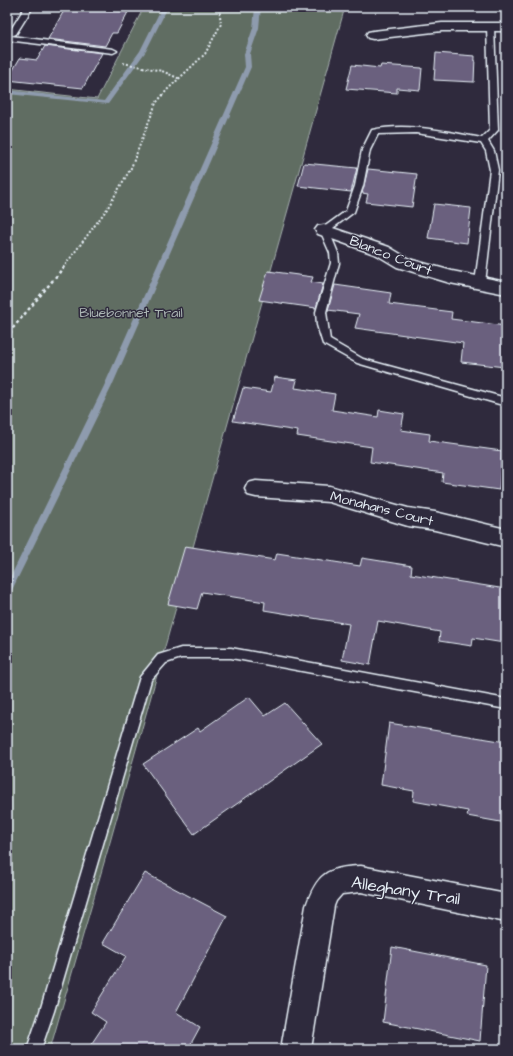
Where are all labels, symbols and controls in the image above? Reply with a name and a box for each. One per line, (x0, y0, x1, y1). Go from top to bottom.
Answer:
street label: Blanco Court (346, 231, 435, 281)
park label: Bluebonnet Trail (79, 303, 183, 323)
street label: Monahans Court (328, 487, 436, 532)
street label: Alleghany Trail (350, 871, 462, 912)

